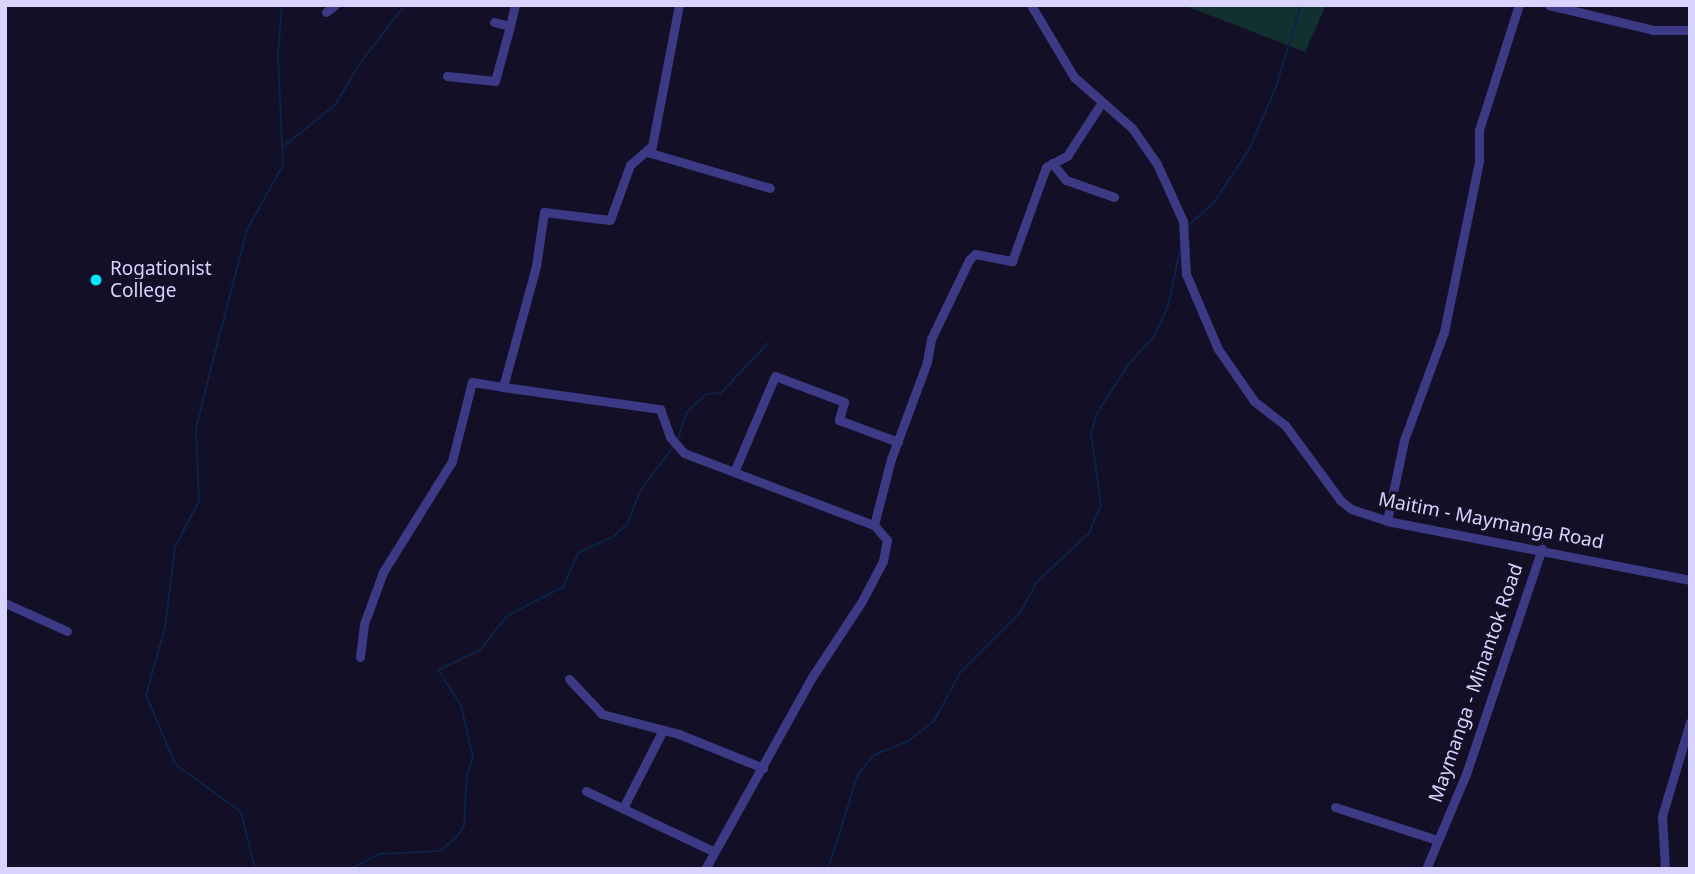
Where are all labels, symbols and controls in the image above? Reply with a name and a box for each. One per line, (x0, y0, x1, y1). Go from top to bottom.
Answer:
place label: Rogationist College (110, 258, 212, 302)
marker: Rogationist College (88, 272, 104, 288)
street label: Maitim - Maymanga Road (1376, 488, 1606, 554)
street label: Maymanga - Minantok Road (1424, 560, 1528, 806)

